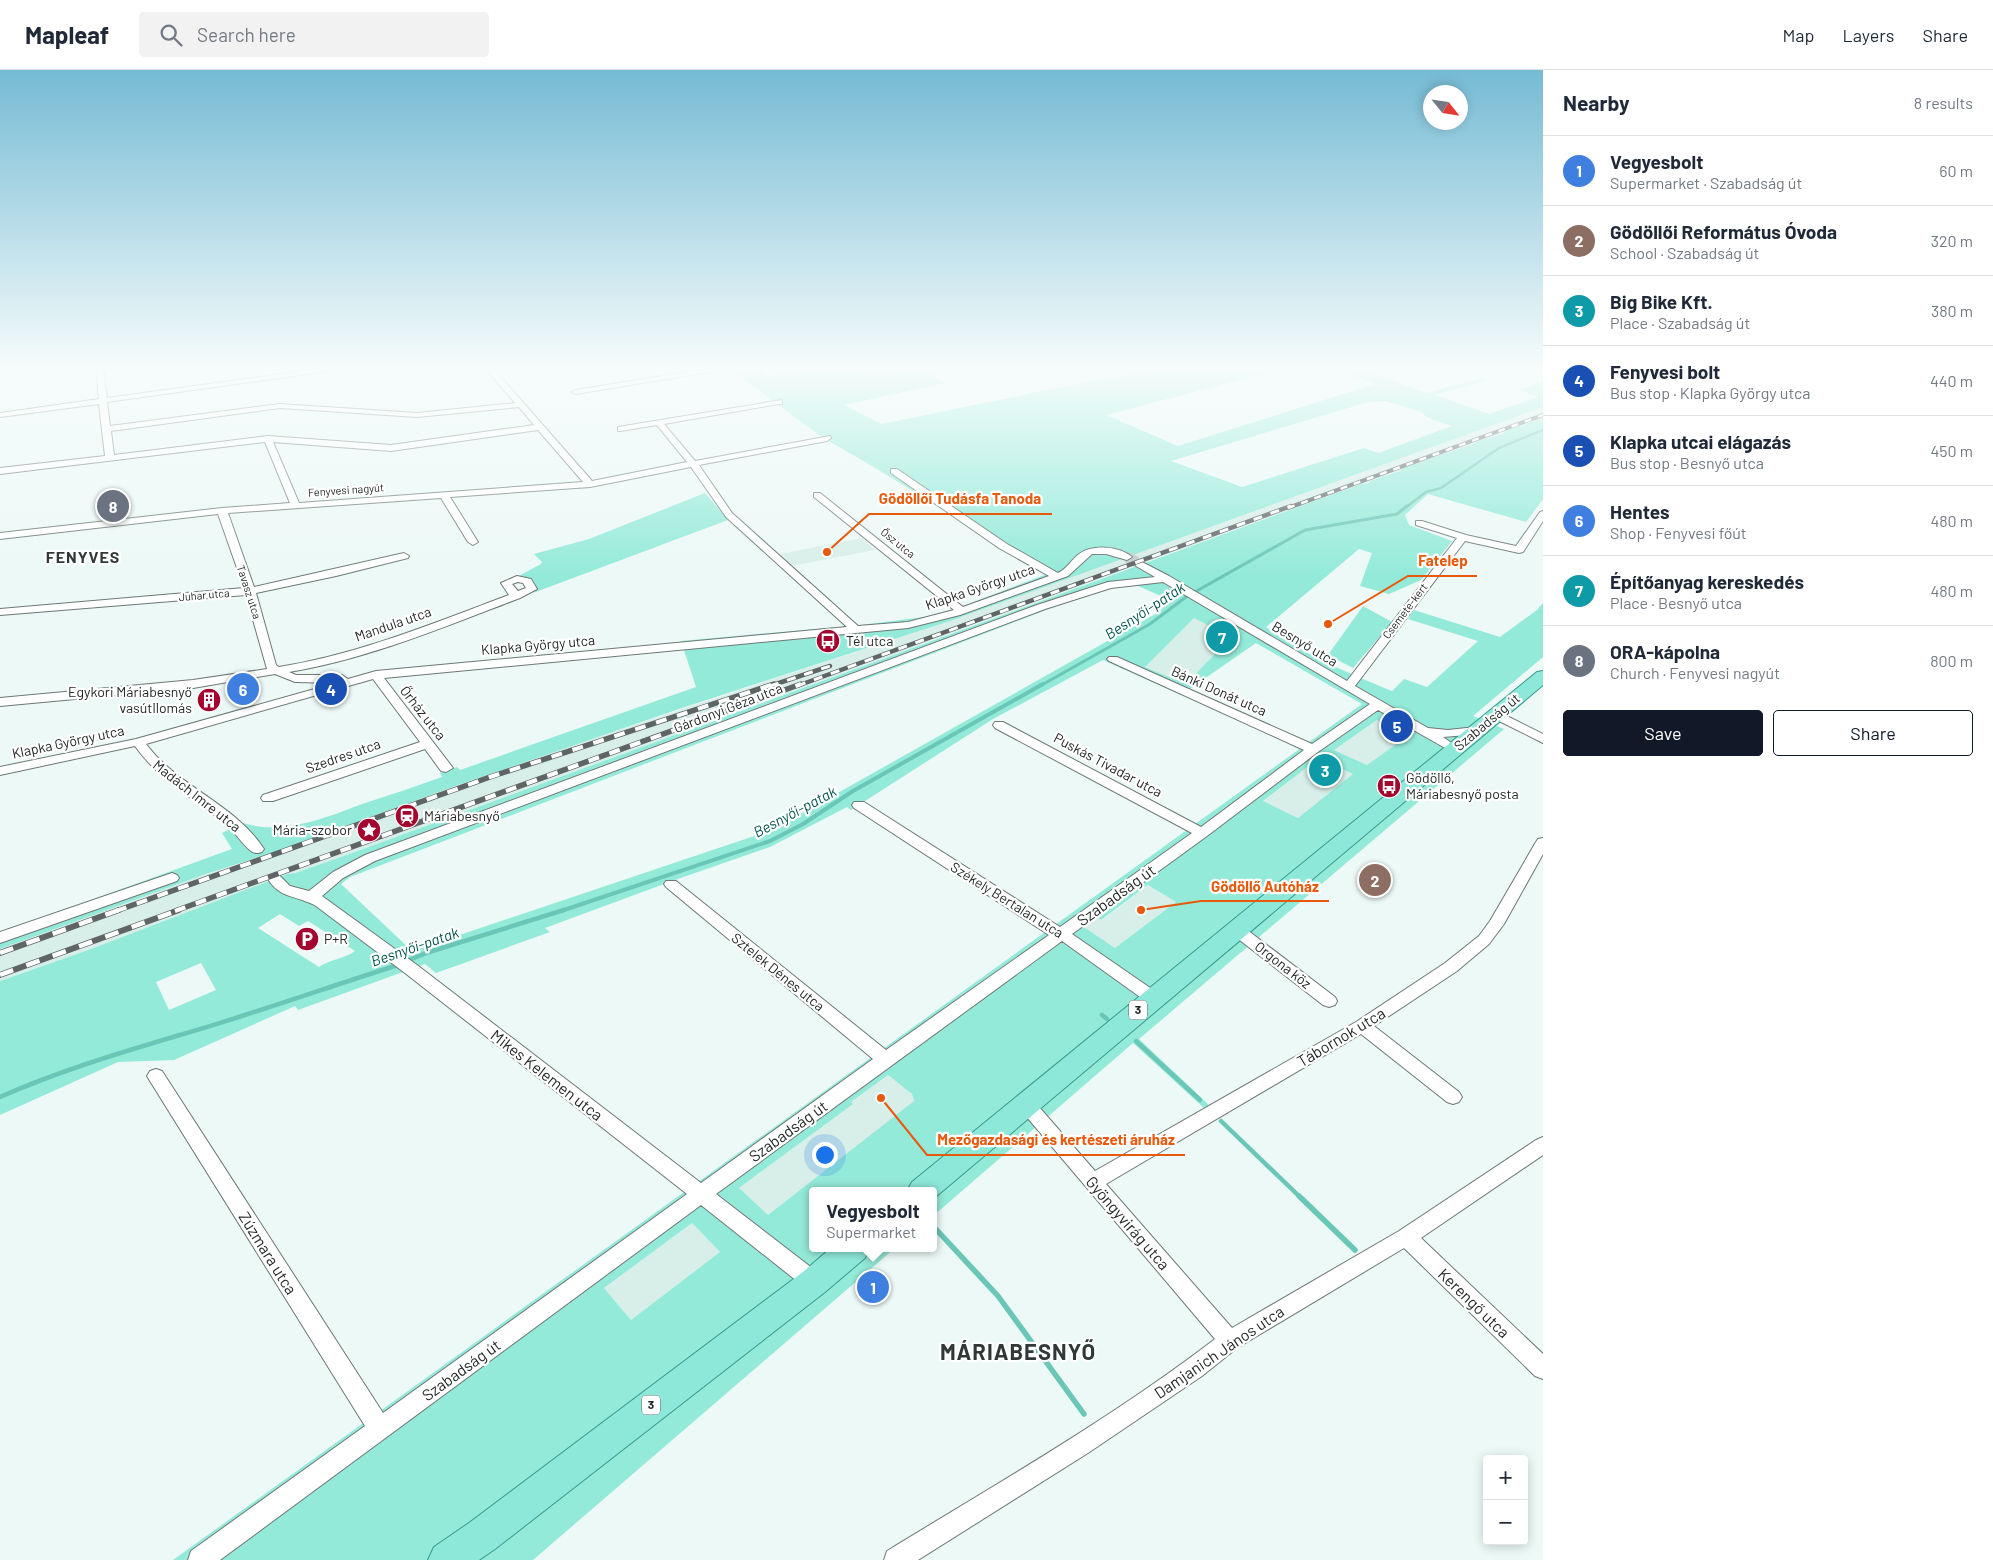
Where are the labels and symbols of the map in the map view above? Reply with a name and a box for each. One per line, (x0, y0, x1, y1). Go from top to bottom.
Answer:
north arrow (1423, 85, 1468, 130)
street label: Fenyvesi nagyút (308, 480, 384, 499)
callout: Gödöllői Tudásfa Tanoda (869, 484, 1052, 514)
pin: 8 (97, 487, 129, 525)
text: Gödöllői Tudásfa Tanoda (879, 489, 1041, 507)
street label: Ősz utca (879, 525, 918, 560)
callout: Fatelep (1408, 546, 1477, 576)
district label: FENYVES (46, 547, 120, 566)
text: Fatelep (1418, 551, 1468, 569)
street label: Klapka György utca (923, 560, 1037, 613)
street label: Tavasz utca (235, 563, 264, 620)
water label: Besnyői-patak (1101, 577, 1188, 643)
street label: Csemete-kert (1380, 580, 1430, 641)
street label: Juhar utca (178, 586, 230, 603)
street label: Mandula utca (352, 603, 433, 645)
street label: Besnyő utca (1269, 617, 1341, 670)
pin: 7 (1206, 618, 1238, 656)
bus stop icon: Tél utca (815, 628, 841, 654)
street label: Klapka György utca (480, 631, 596, 658)
place label: Tél utca (846, 632, 893, 649)
street label: Bánki Donát utca (1169, 662, 1269, 719)
pin: 6 (227, 670, 259, 708)
pin: 4 (315, 670, 347, 708)
street label: Gárdonyi Géza utca (671, 679, 785, 736)
street label: Őrház utca (397, 682, 450, 743)
place label: Egykori Máriabesnyő vasútllomás (68, 683, 192, 716)
building icon: Egykori Máriabesnyő vasútllomás (196, 687, 222, 713)
street label: Szabadság út (1450, 689, 1523, 754)
pin: 5 (1381, 707, 1413, 745)
street label: Klapka György utca (10, 721, 126, 762)
street label: Puskás Tivadar utca (1051, 729, 1165, 800)
street label: Szedres utca (303, 735, 383, 776)
pin: 3 (1309, 751, 1341, 789)
street label: Madách Imre utca (150, 756, 245, 835)
place label: Gödöllő, Máriabesnyő posta (1406, 769, 1519, 802)
bus stop icon: Gödöllő, Máriabesnyő posta (1376, 773, 1402, 799)
water label: Besnyői-patak (750, 781, 840, 841)
station icon: Máriabesnyő (394, 803, 420, 829)
place label: Máriabesnyő (424, 807, 500, 824)
place icon: Mária-szobor (356, 817, 382, 843)
place label: Mária-szobor (273, 821, 352, 838)
street label: Székely Bertalan utca (948, 858, 1067, 941)
street label: Szabadság út (1073, 860, 1159, 929)
pin: 2 (1359, 861, 1391, 899)
callout: Gödöllő Autóház (1201, 871, 1329, 901)
text: Gödöllő Autóház (1211, 877, 1319, 895)
water label: Besnyői-patak (368, 922, 462, 969)
parking icon: P+R (294, 926, 320, 952)
street label: Sztelek Dénes utca (728, 929, 828, 1014)
place label: P+R (324, 930, 348, 947)
street label: Orgona köz (1252, 937, 1315, 992)
road number: 3 (1129, 1000, 1147, 1020)
street label: Tábornok utca (1293, 1003, 1388, 1070)
street label: Mikes Kelemen utca (488, 1025, 607, 1124)
street label: Szabadság út (745, 1096, 831, 1165)
callout: Mezőgazdasági és kertészeti áruház (927, 1125, 1185, 1155)
text: Mezőgazdasági és kertészeti áruház (937, 1130, 1175, 1148)
your location (812, 1142, 838, 1168)
street label: Gyöngyvirág utca (1082, 1172, 1174, 1273)
street label: Zúzmara utca (236, 1208, 301, 1298)
street label: Kerengő utca (1435, 1264, 1514, 1341)
pin: 1 (857, 1268, 889, 1306)
street label: Damjanich János utca (1150, 1301, 1287, 1402)
street label: Szabadság út (418, 1335, 504, 1404)
district label: MÁRIABESNYŐ (940, 1338, 1096, 1364)
road number: 3 (642, 1396, 660, 1414)

